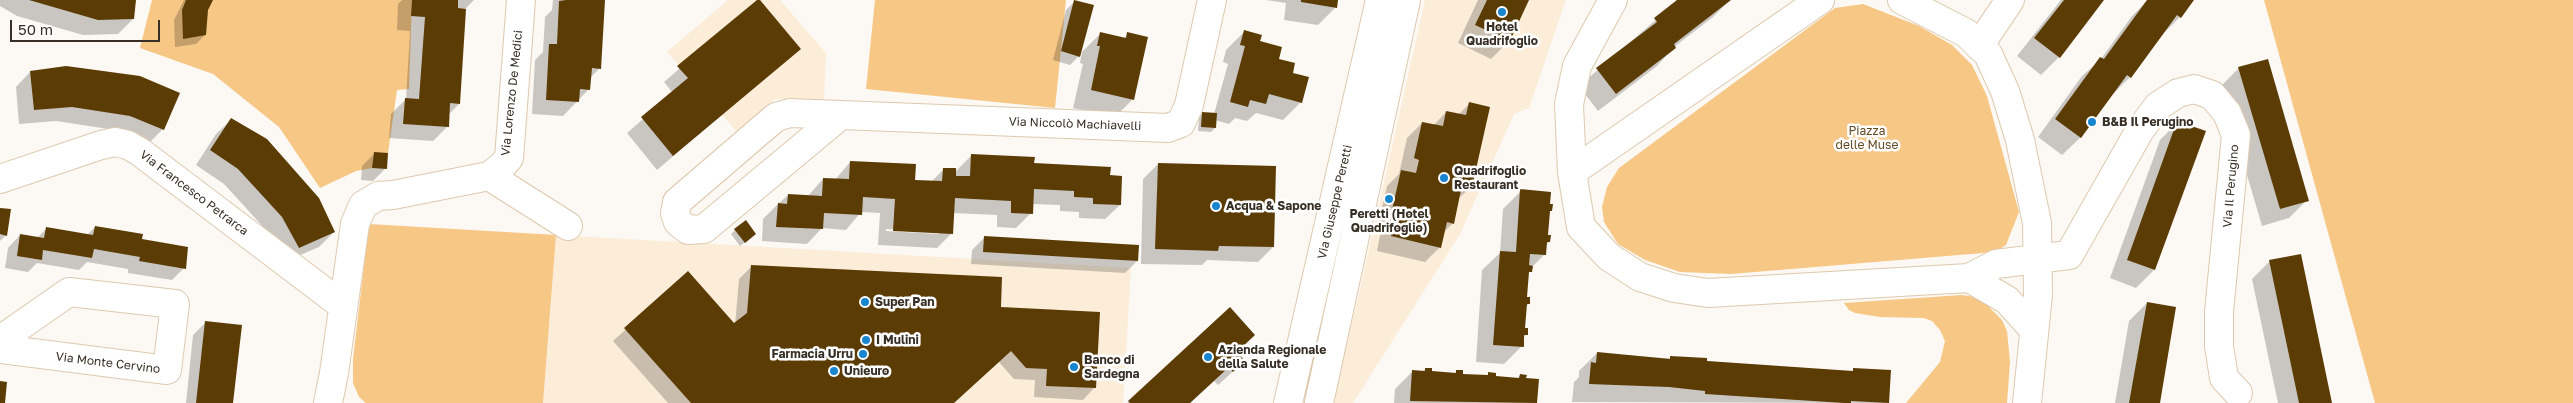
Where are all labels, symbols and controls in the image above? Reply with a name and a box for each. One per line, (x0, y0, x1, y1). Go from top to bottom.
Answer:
marker: Hotel Quadrifoglio (1496, 6, 1508, 18)
scale bar (12, 10, 162, 42)
text: 50 m (18, 20, 53, 38)
place label: Hotel Quadrifoglio (1466, 20, 1538, 48)
street label: Via Lorenzo De Medici (498, 30, 526, 156)
street label: Via Niccolò Machiavelli (1008, 114, 1142, 134)
place label: B&B Il Perugino (2102, 115, 2193, 129)
marker: B&B Il Perugino (2086, 116, 2098, 128)
park label: Piazza delle Muse (1836, 124, 1898, 152)
street label: Via Giuseppe Peretti (1315, 143, 1355, 261)
street label: Via Il Perugino (2220, 144, 2242, 228)
street label: Via Francesco Petrarca (137, 147, 251, 239)
place label: Quadrifoglio Restaurant (1454, 164, 1526, 192)
marker: Quadrifoglio Restaurant (1438, 172, 1450, 184)
marker: Peretti (Hotel Quadrifoglio) (1383, 193, 1395, 205)
place label: Acqua & Sapone (1226, 199, 1321, 213)
marker: Acqua & Sapone (1210, 200, 1222, 212)
place label: Peretti (Hotel Quadrifoglio) (1349, 207, 1429, 235)
place label: Super Pan (875, 295, 934, 309)
marker: Super Pan (859, 296, 871, 308)
place label: I Mulini (876, 333, 919, 347)
marker: I Mulini (860, 334, 872, 346)
place label: Azienda Regionale della Salute (1218, 343, 1326, 371)
place label: Farmacia Urru (772, 347, 853, 361)
marker: Farmacia Urru (857, 348, 869, 360)
street label: Via Monte Cervino (55, 349, 161, 377)
marker: Azienda Regionale della Salute (1202, 351, 1214, 363)
place label: Banco di Sardegna (1084, 353, 1140, 381)
marker: Banco di Sardegna (1068, 361, 1080, 373)
place label: Unieuro (844, 364, 889, 378)
marker: Unieuro (828, 365, 840, 377)

